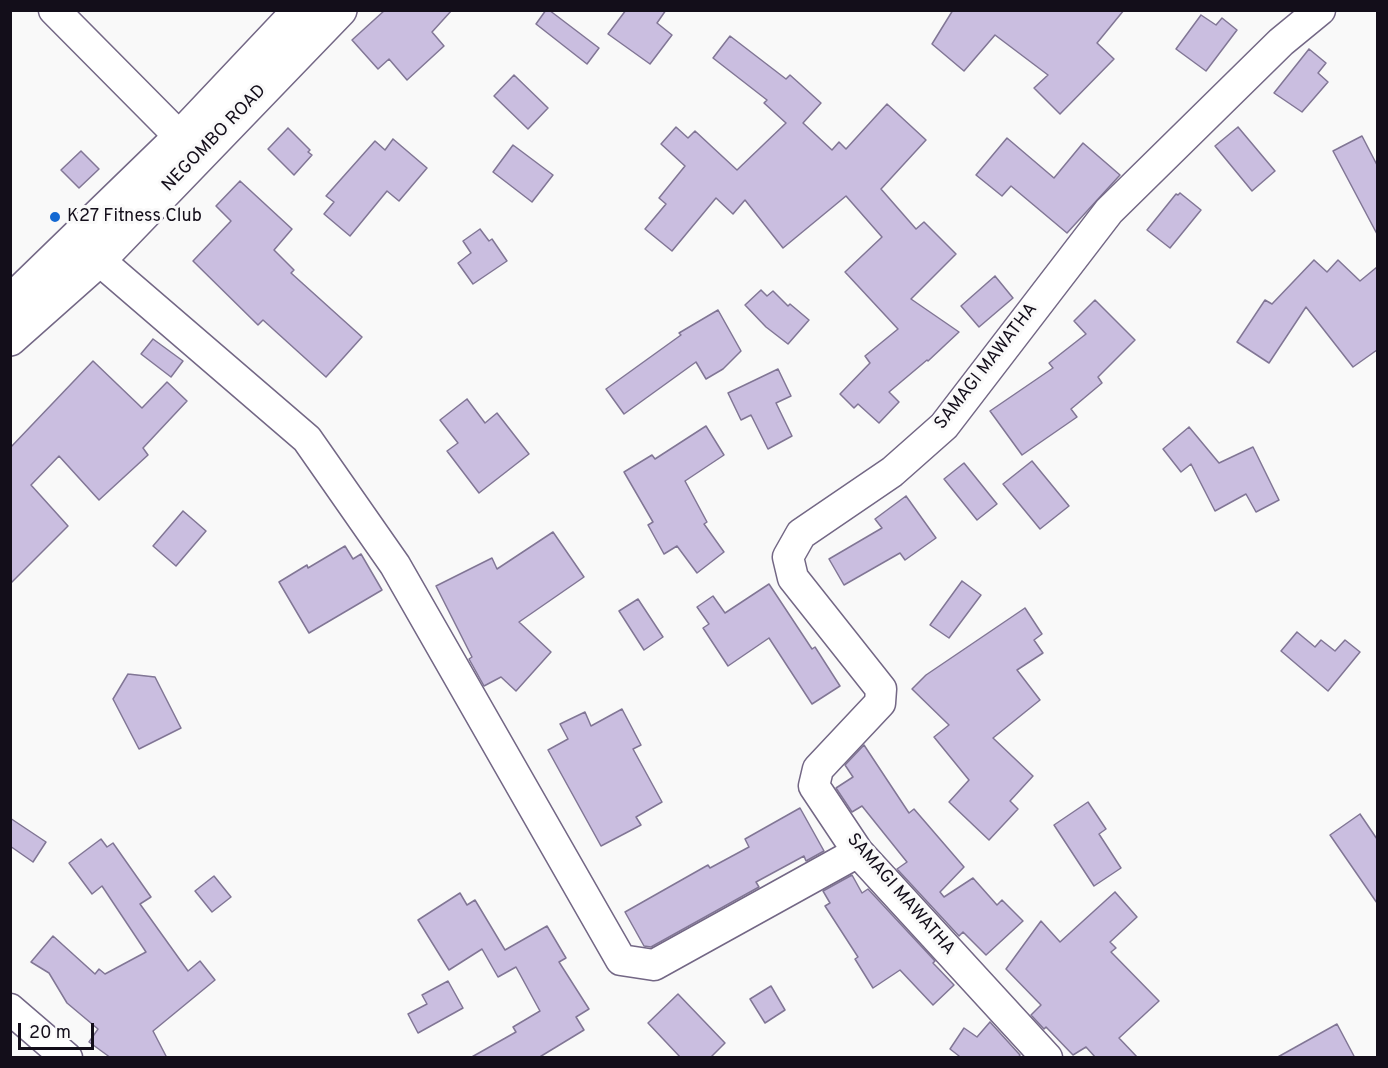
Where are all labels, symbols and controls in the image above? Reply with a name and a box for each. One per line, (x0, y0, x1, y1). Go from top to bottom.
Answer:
street label: NEGOMBO ROAD (158, 81, 272, 197)
place label: K27 Fitness Club (67, 206, 202, 228)
marker: K27 Fitness Club (48, 210, 62, 224)
street label: SAMAGI MAWATHA (931, 300, 1043, 434)
street label: SAMAGI MAWATHA (841, 830, 959, 960)
scale bar (21, 1011, 98, 1049)
text: 20 m (29, 1022, 71, 1045)

